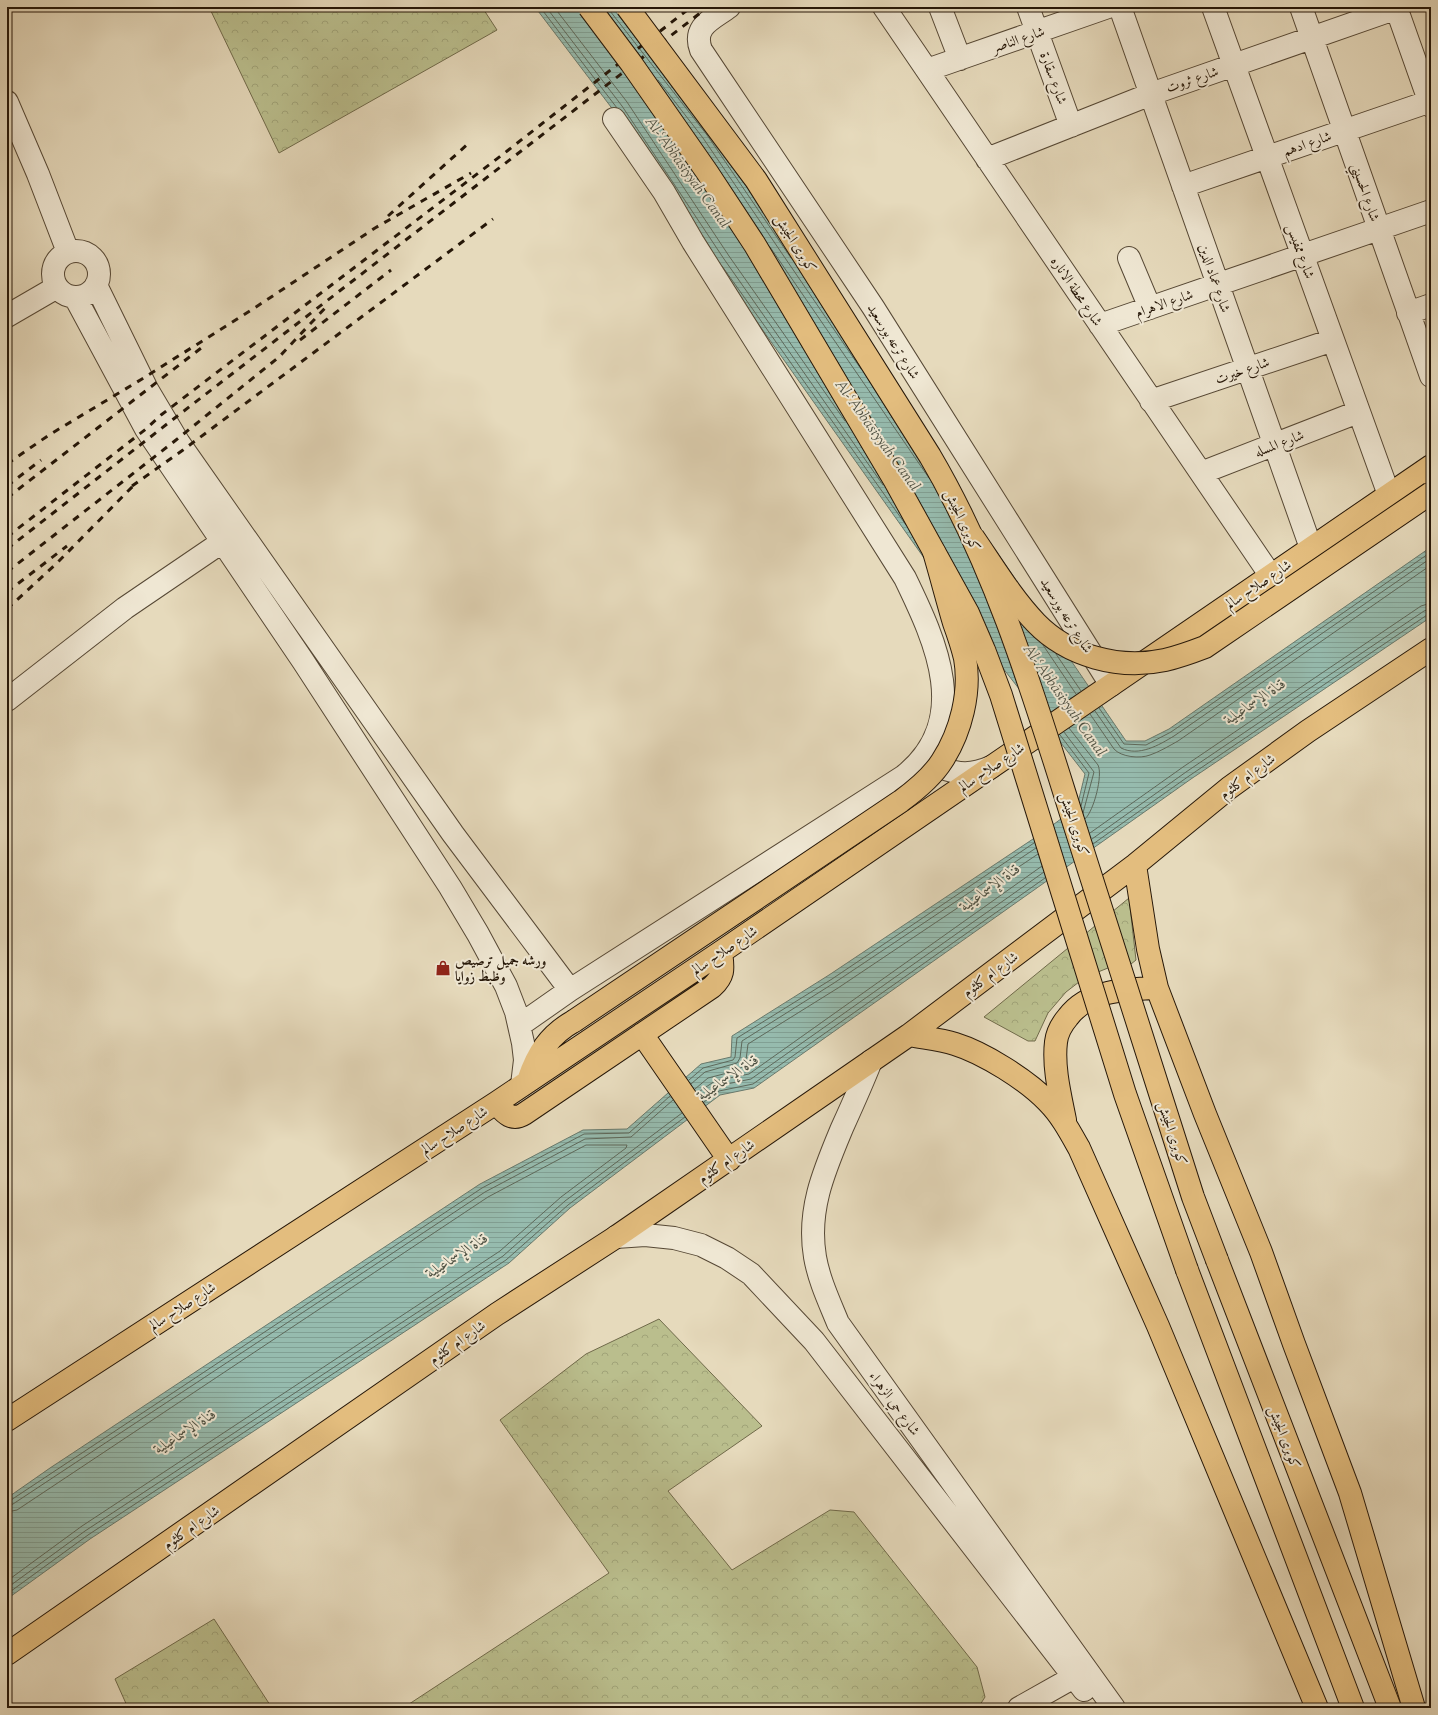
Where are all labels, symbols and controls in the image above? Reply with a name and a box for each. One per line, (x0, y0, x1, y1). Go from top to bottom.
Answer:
street label: شارع الناصر (988, 23, 1048, 60)
street label: شارع سقارة (1033, 50, 1071, 108)
street label: شارع ثروت (1164, 63, 1222, 99)
water label: Al-ʿAbbāsiyyah Canal (639, 113, 734, 233)
street label: شارع ادهم (1281, 127, 1335, 164)
street label: شارع الحسيني (1344, 161, 1383, 225)
street label: كوبرى الجيش (768, 211, 820, 277)
street label: شارع ممفيس (1280, 221, 1318, 282)
street label: شارع عماد الدين (1192, 242, 1234, 316)
street label: شارع محطة الاناره (1045, 253, 1106, 331)
street label: شارع الاهرام (1133, 286, 1197, 325)
street label: شارع ترعه بورسعيد (861, 300, 924, 384)
street label: شارع خيرت (1213, 353, 1273, 391)
water label: Al-ʿAbbāsiyyah Canal (829, 376, 924, 496)
street label: شارع المسله (1252, 426, 1307, 463)
street label: كوبرى الجيش (938, 487, 984, 555)
street label: شارع صلاح سالم (1222, 556, 1297, 616)
street label: شارع ترعه بورسعيد (1034, 574, 1097, 658)
water label: Al-ʿAbbāsiyyah Canal (1017, 640, 1111, 762)
water label: قناة الإسماعيلية (1219, 674, 1291, 732)
street label: شارع صلاح سالم (955, 739, 1030, 799)
street label: شارع ام كلثوم (1216, 750, 1281, 806)
street label: كوبرى الجيش (1053, 790, 1093, 859)
water label: قناة الإسماعيلية (955, 859, 1025, 919)
street label: شارع صلاح سالم (688, 922, 763, 982)
street label: شارع ام كلثوم (959, 948, 1024, 1004)
place label: ورشه جميل ترصيص وظبط زوايا (455, 952, 546, 988)
shop icon: ورشه جميل ترصيص وظبط زوايا (434, 959, 452, 977)
water label: قناة الإسماعيلية (692, 1050, 764, 1108)
street label: كوبرى الجيش (1151, 1099, 1191, 1168)
street label: شارع صلاح سالم (418, 1102, 493, 1162)
street label: شارع ام كلثوم (695, 1136, 760, 1190)
water label: قناة الإسماعيلية (421, 1228, 493, 1285)
street label: شارع صلاح سالم (146, 1278, 221, 1338)
street label: شارع ام كلثوم (426, 1317, 491, 1371)
street label: شارع حي الزهراء (863, 1368, 924, 1441)
street label: كوبرى الجيش (1262, 1403, 1304, 1472)
water label: قناة الإسماعيلية (149, 1404, 221, 1461)
street label: شارع ام كلثوم (160, 1502, 225, 1556)

